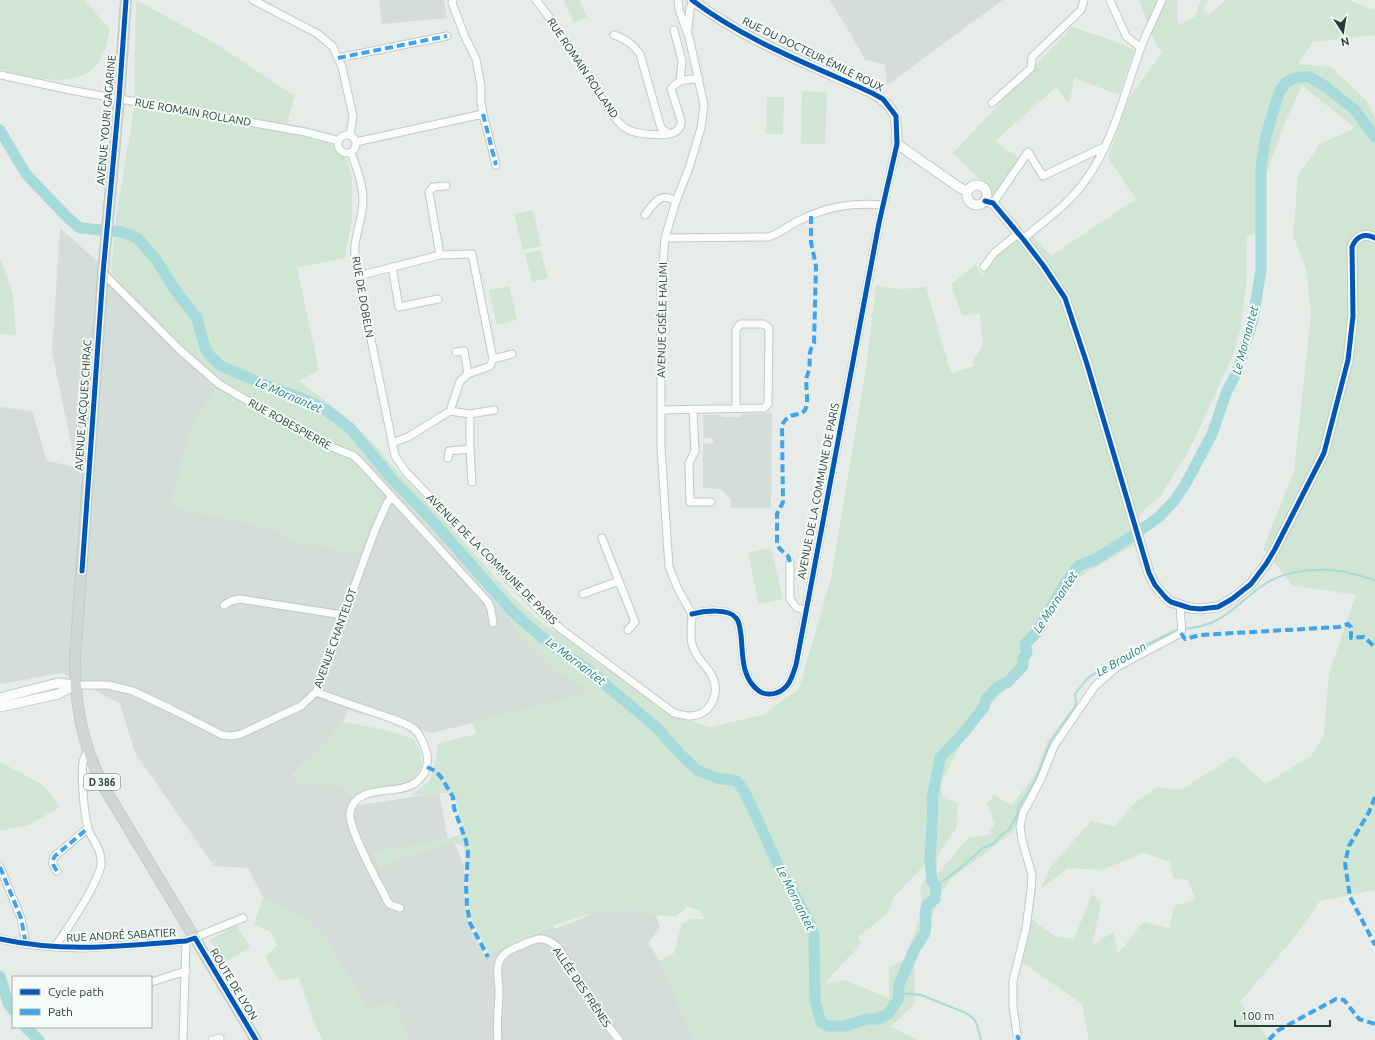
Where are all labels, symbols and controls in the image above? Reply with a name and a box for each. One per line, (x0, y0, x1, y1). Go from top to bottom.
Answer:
north arrow (1323, 12, 1363, 52)
street label: RUE DU DOCTEUR ÉMILE ROUX (740, 14, 886, 94)
street label: RUE ROMAIN ROLLAND (545, 16, 621, 120)
text: N (1340, 35, 1350, 49)
street label: AVENUE YOURI GAGARINE (94, 54, 118, 186)
street label: RUE ROMAIN ROLLAND (134, 96, 252, 128)
street label: RUE DE DOBELN (350, 255, 376, 339)
street label: AVENUE GISÈLE HALIMI (654, 262, 669, 378)
water label: Le Mornantet (1230, 304, 1261, 376)
street label: AVENUE JACQUES CHIRAC (72, 339, 94, 471)
water label: Le Mornantet (254, 375, 324, 415)
street label: RUE ROBESPIERRE (246, 396, 334, 452)
street label: AVENUE DE LA COMMUNE DE PARIS (795, 402, 841, 580)
street label: AVENUE DE LA COMMUNE DE PARIS (424, 491, 560, 627)
water label: Le Mornantet (1030, 569, 1080, 635)
street label: AVENUE CHANTELOT (311, 587, 359, 689)
water label: Le Mornantet (544, 635, 608, 688)
water label: Le Broulon (1094, 639, 1148, 679)
road number: D 386 (84, 774, 120, 790)
water label: Le Mornantet (774, 864, 818, 933)
street label: RUE ANDRÉ SABATIER (66, 925, 176, 944)
street label: ALLÉE DES FRÊNES (551, 944, 614, 1030)
street label: ROUTE DE LYON (208, 946, 260, 1022)
legend (12, 976, 152, 1028)
text: Cycle path (48, 985, 104, 998)
scale bar (1235, 1002, 1330, 1028)
text: Path (48, 1005, 73, 1018)
text: 100 m (1241, 1009, 1274, 1022)

